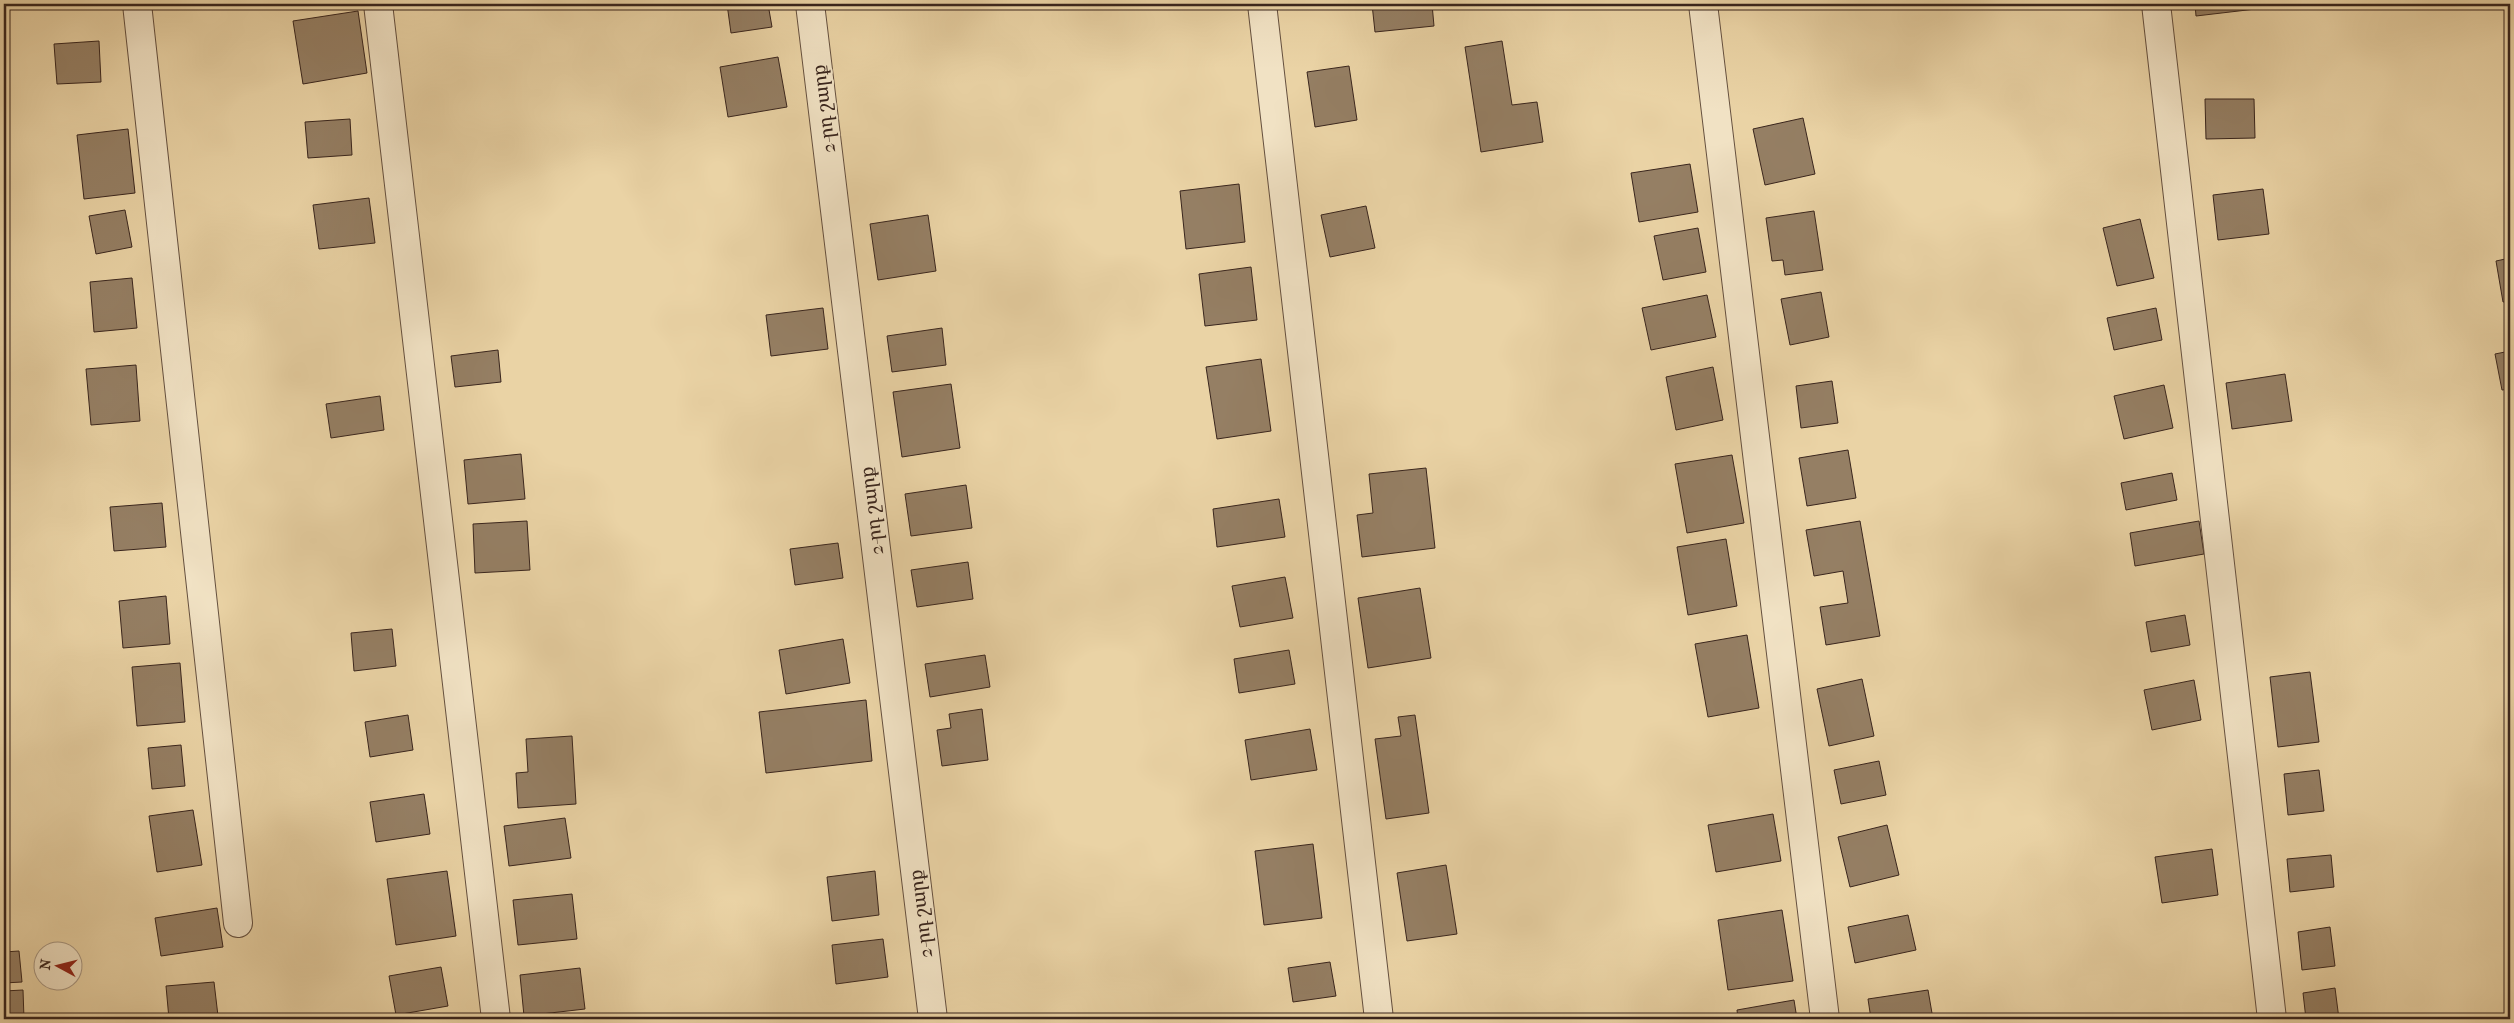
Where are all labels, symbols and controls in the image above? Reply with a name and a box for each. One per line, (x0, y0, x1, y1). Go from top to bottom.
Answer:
street label: 2-րդ շարք (808, 63, 840, 154)
street label: 2-րդ շարք (856, 465, 888, 556)
street label: 2-րդ շարք (905, 868, 937, 959)
north arrow (32, 940, 82, 990)
text: N (37, 958, 55, 971)

